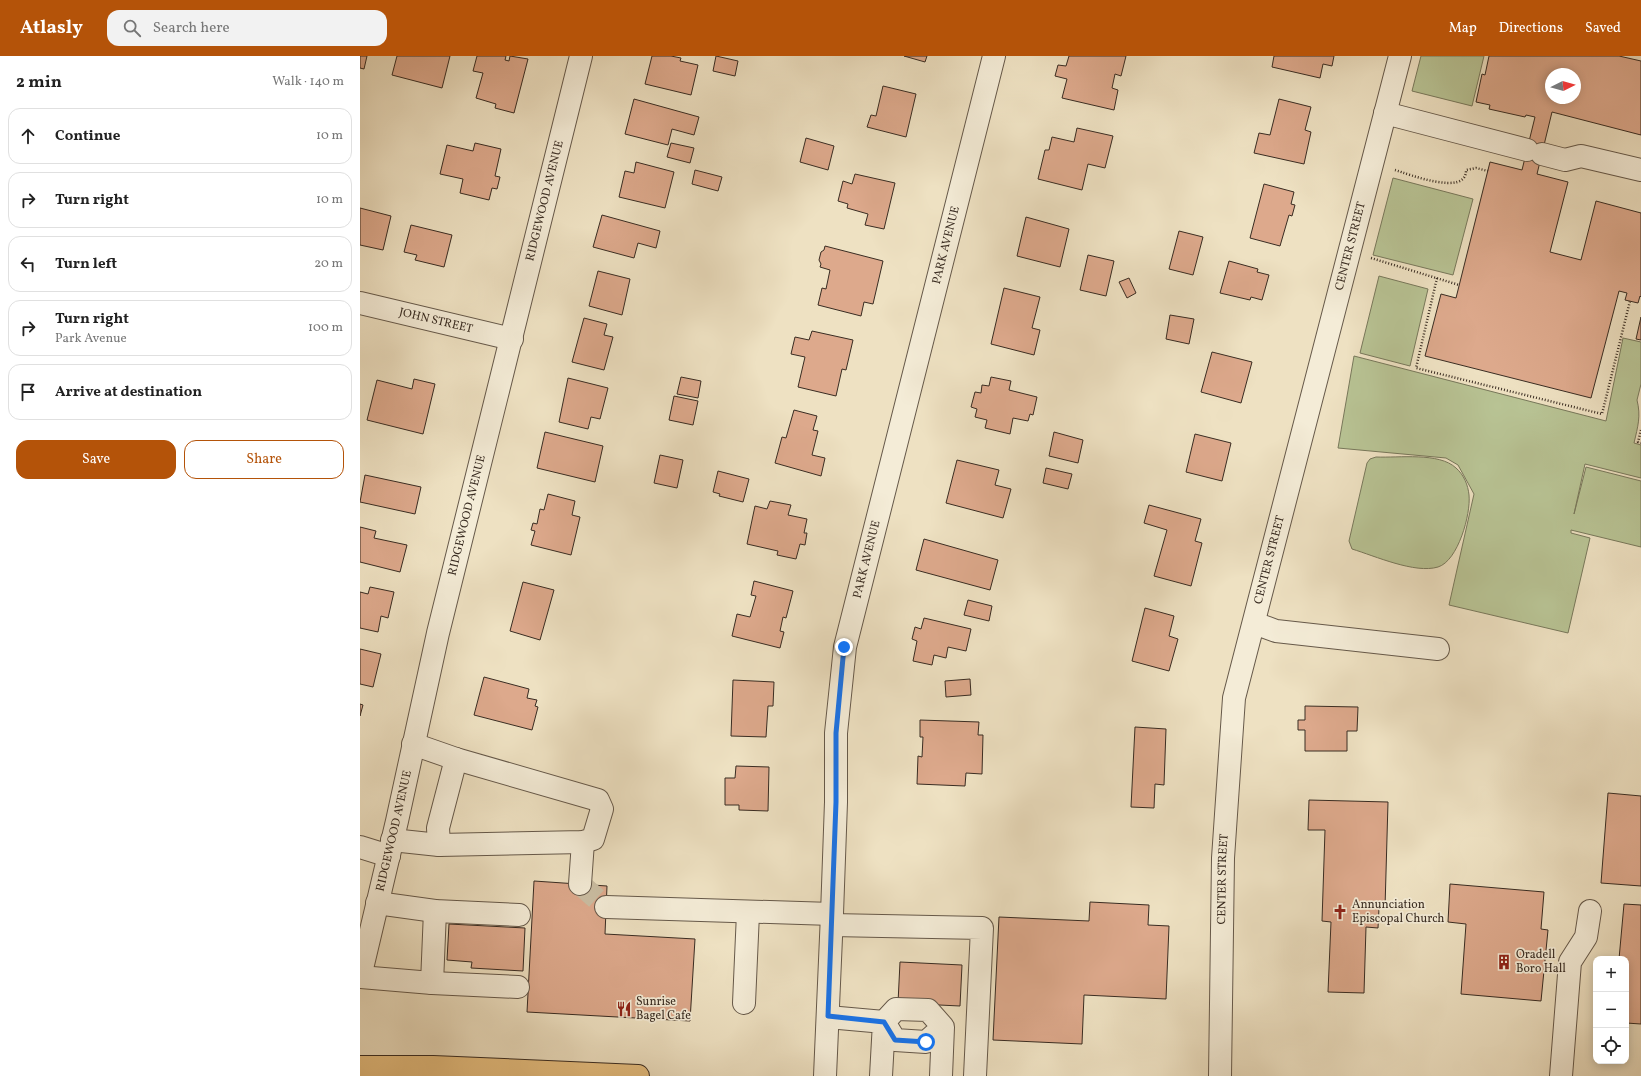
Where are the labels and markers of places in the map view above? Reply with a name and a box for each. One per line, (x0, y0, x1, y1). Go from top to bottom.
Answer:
place label: Annunciation Episcopal Church (1352, 897, 1444, 927)
church icon: Annunciation Episcopal Church (1331, 903, 1349, 921)
place label: Oradell Boro Hall (1516, 947, 1566, 977)
building icon: Oradell Boro Hall (1495, 953, 1513, 971)
place label: Sunrise Bagel Cafe (636, 994, 691, 1024)
restaurant icon: Sunrise Bagel Cafe (615, 1000, 633, 1018)

